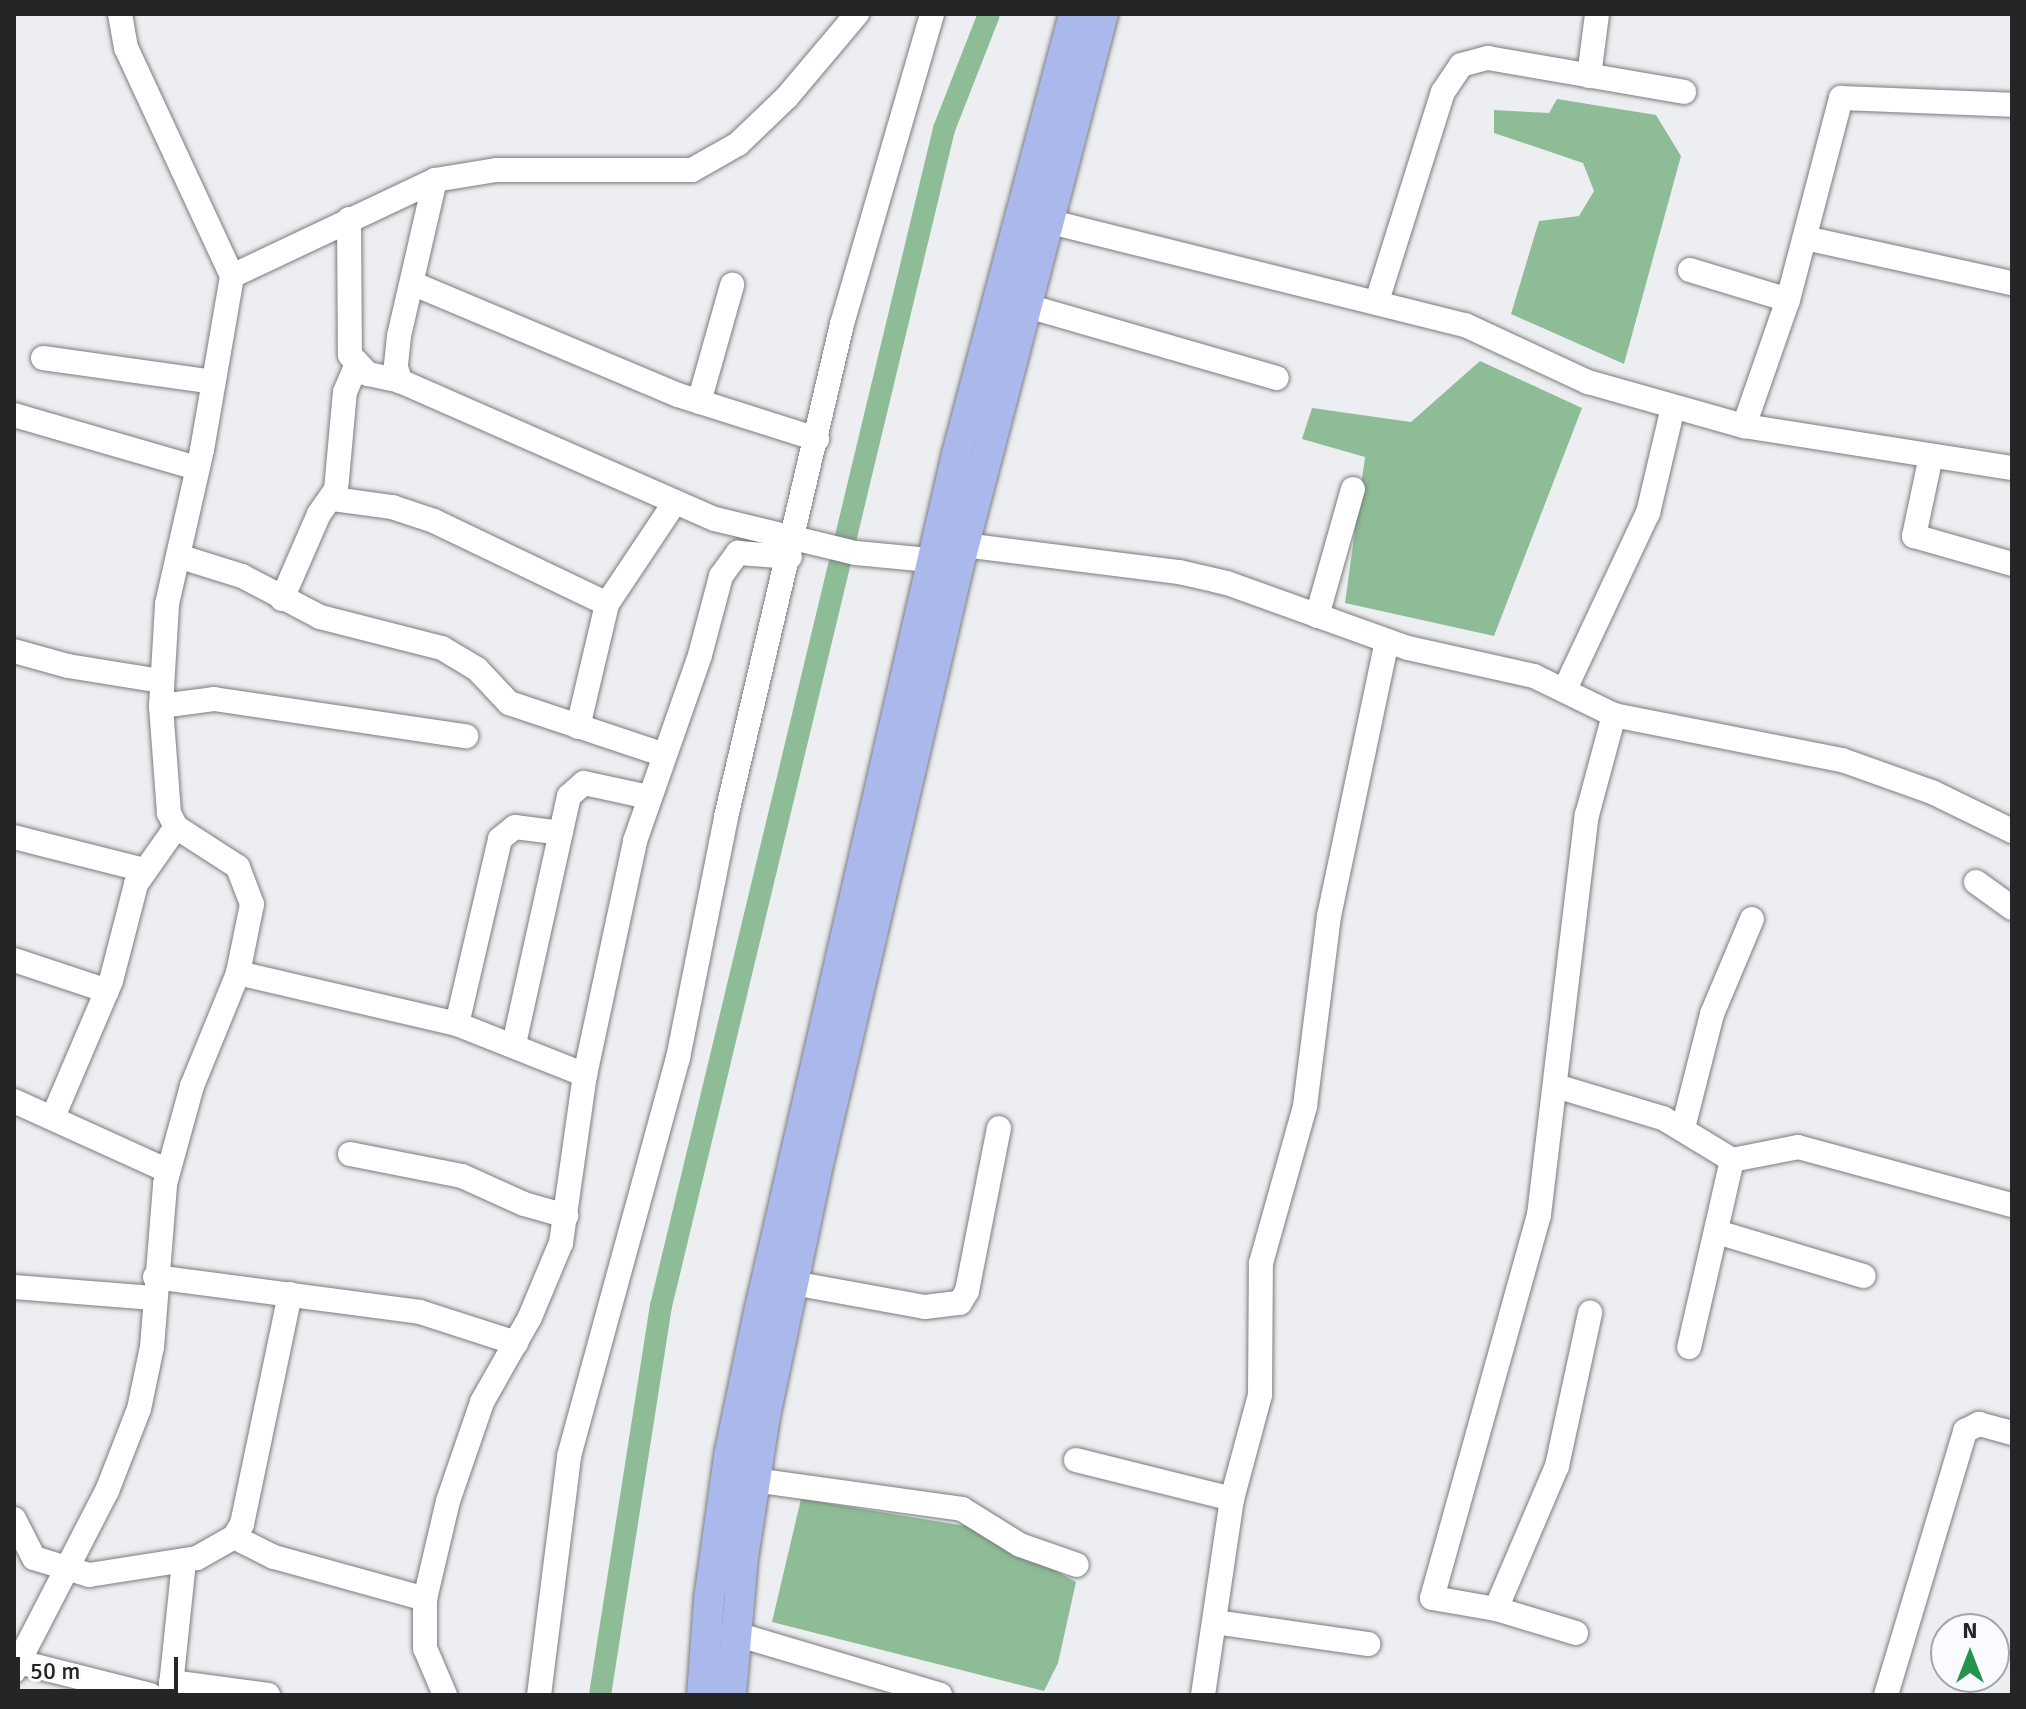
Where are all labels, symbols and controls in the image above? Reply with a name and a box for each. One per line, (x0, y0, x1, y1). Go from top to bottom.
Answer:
north arrow (1930, 1613, 2010, 1693)
text: N (1962, 1617, 1978, 1644)
scale bar (20, 1641, 182, 1691)
text: 50 m (30, 1656, 80, 1686)

